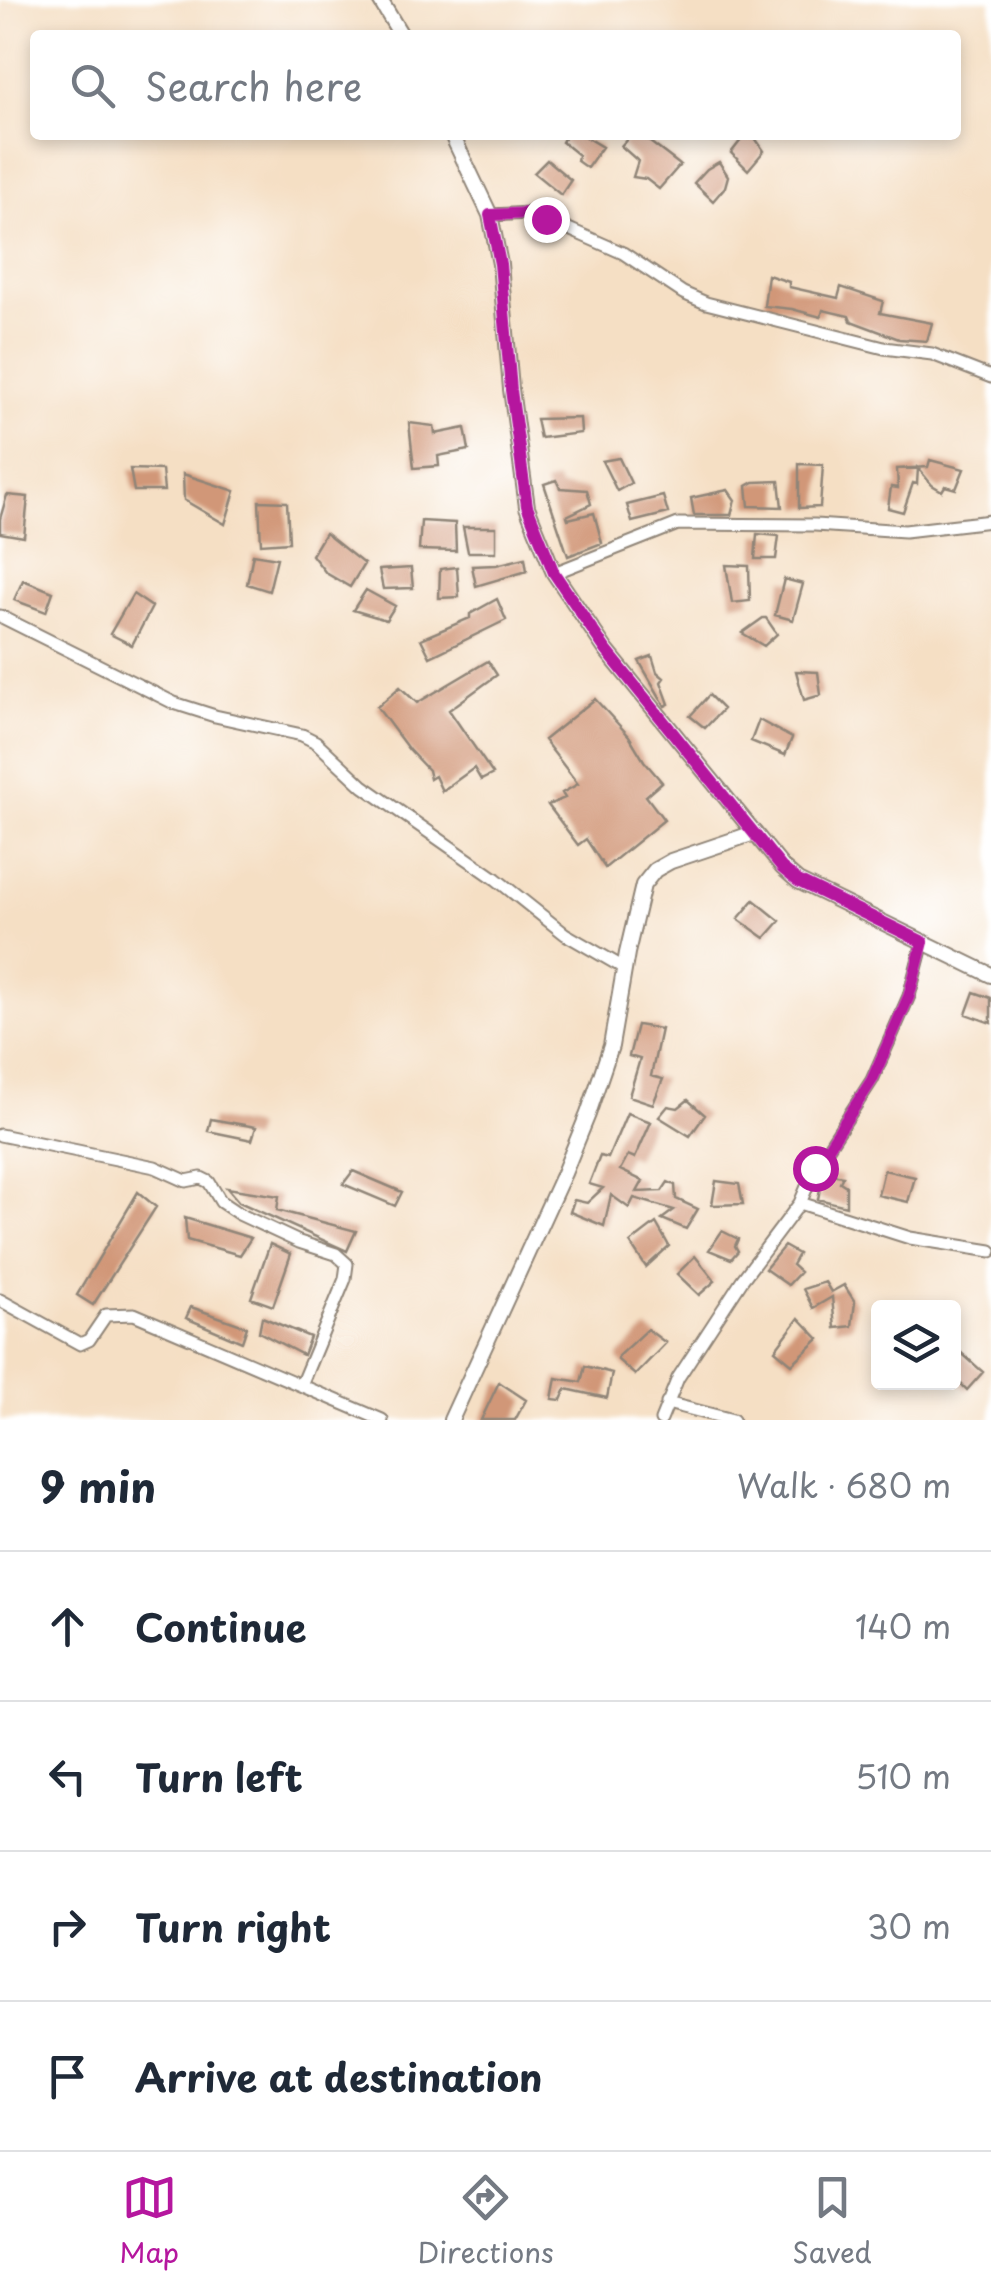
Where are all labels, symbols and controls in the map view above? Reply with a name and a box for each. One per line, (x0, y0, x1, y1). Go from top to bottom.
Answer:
search box (30, 30, 961, 140)
text: Search here (145, 57, 362, 114)
icon: search (65, 58, 120, 113)
route end (524, 197, 570, 243)
route start (793, 1146, 839, 1192)
map controls (871, 1300, 961, 1390)
button: layers (871, 1300, 961, 1390)
text: 9 min (40, 1454, 156, 1517)
text: Walk · 680 m (737, 1461, 951, 1509)
text: Continue (135, 1598, 306, 1655)
icon: ahead (40, 1599, 95, 1654)
text: 140 m (855, 1602, 951, 1650)
text: Turn left (135, 1748, 303, 1805)
icon: left (40, 1749, 95, 1804)
text: 510 m (855, 1752, 951, 1800)
text: Turn right (135, 1898, 331, 1955)
icon: right (40, 1899, 95, 1954)
text: 30 m (867, 1902, 951, 1950)
text: Arrive at destination (135, 2048, 543, 2105)
icon: arrive (40, 2049, 95, 2104)
tab: Map (119, 2170, 179, 2273)
tab: Directions (418, 2170, 554, 2273)
tab: Saved (792, 2170, 872, 2273)

